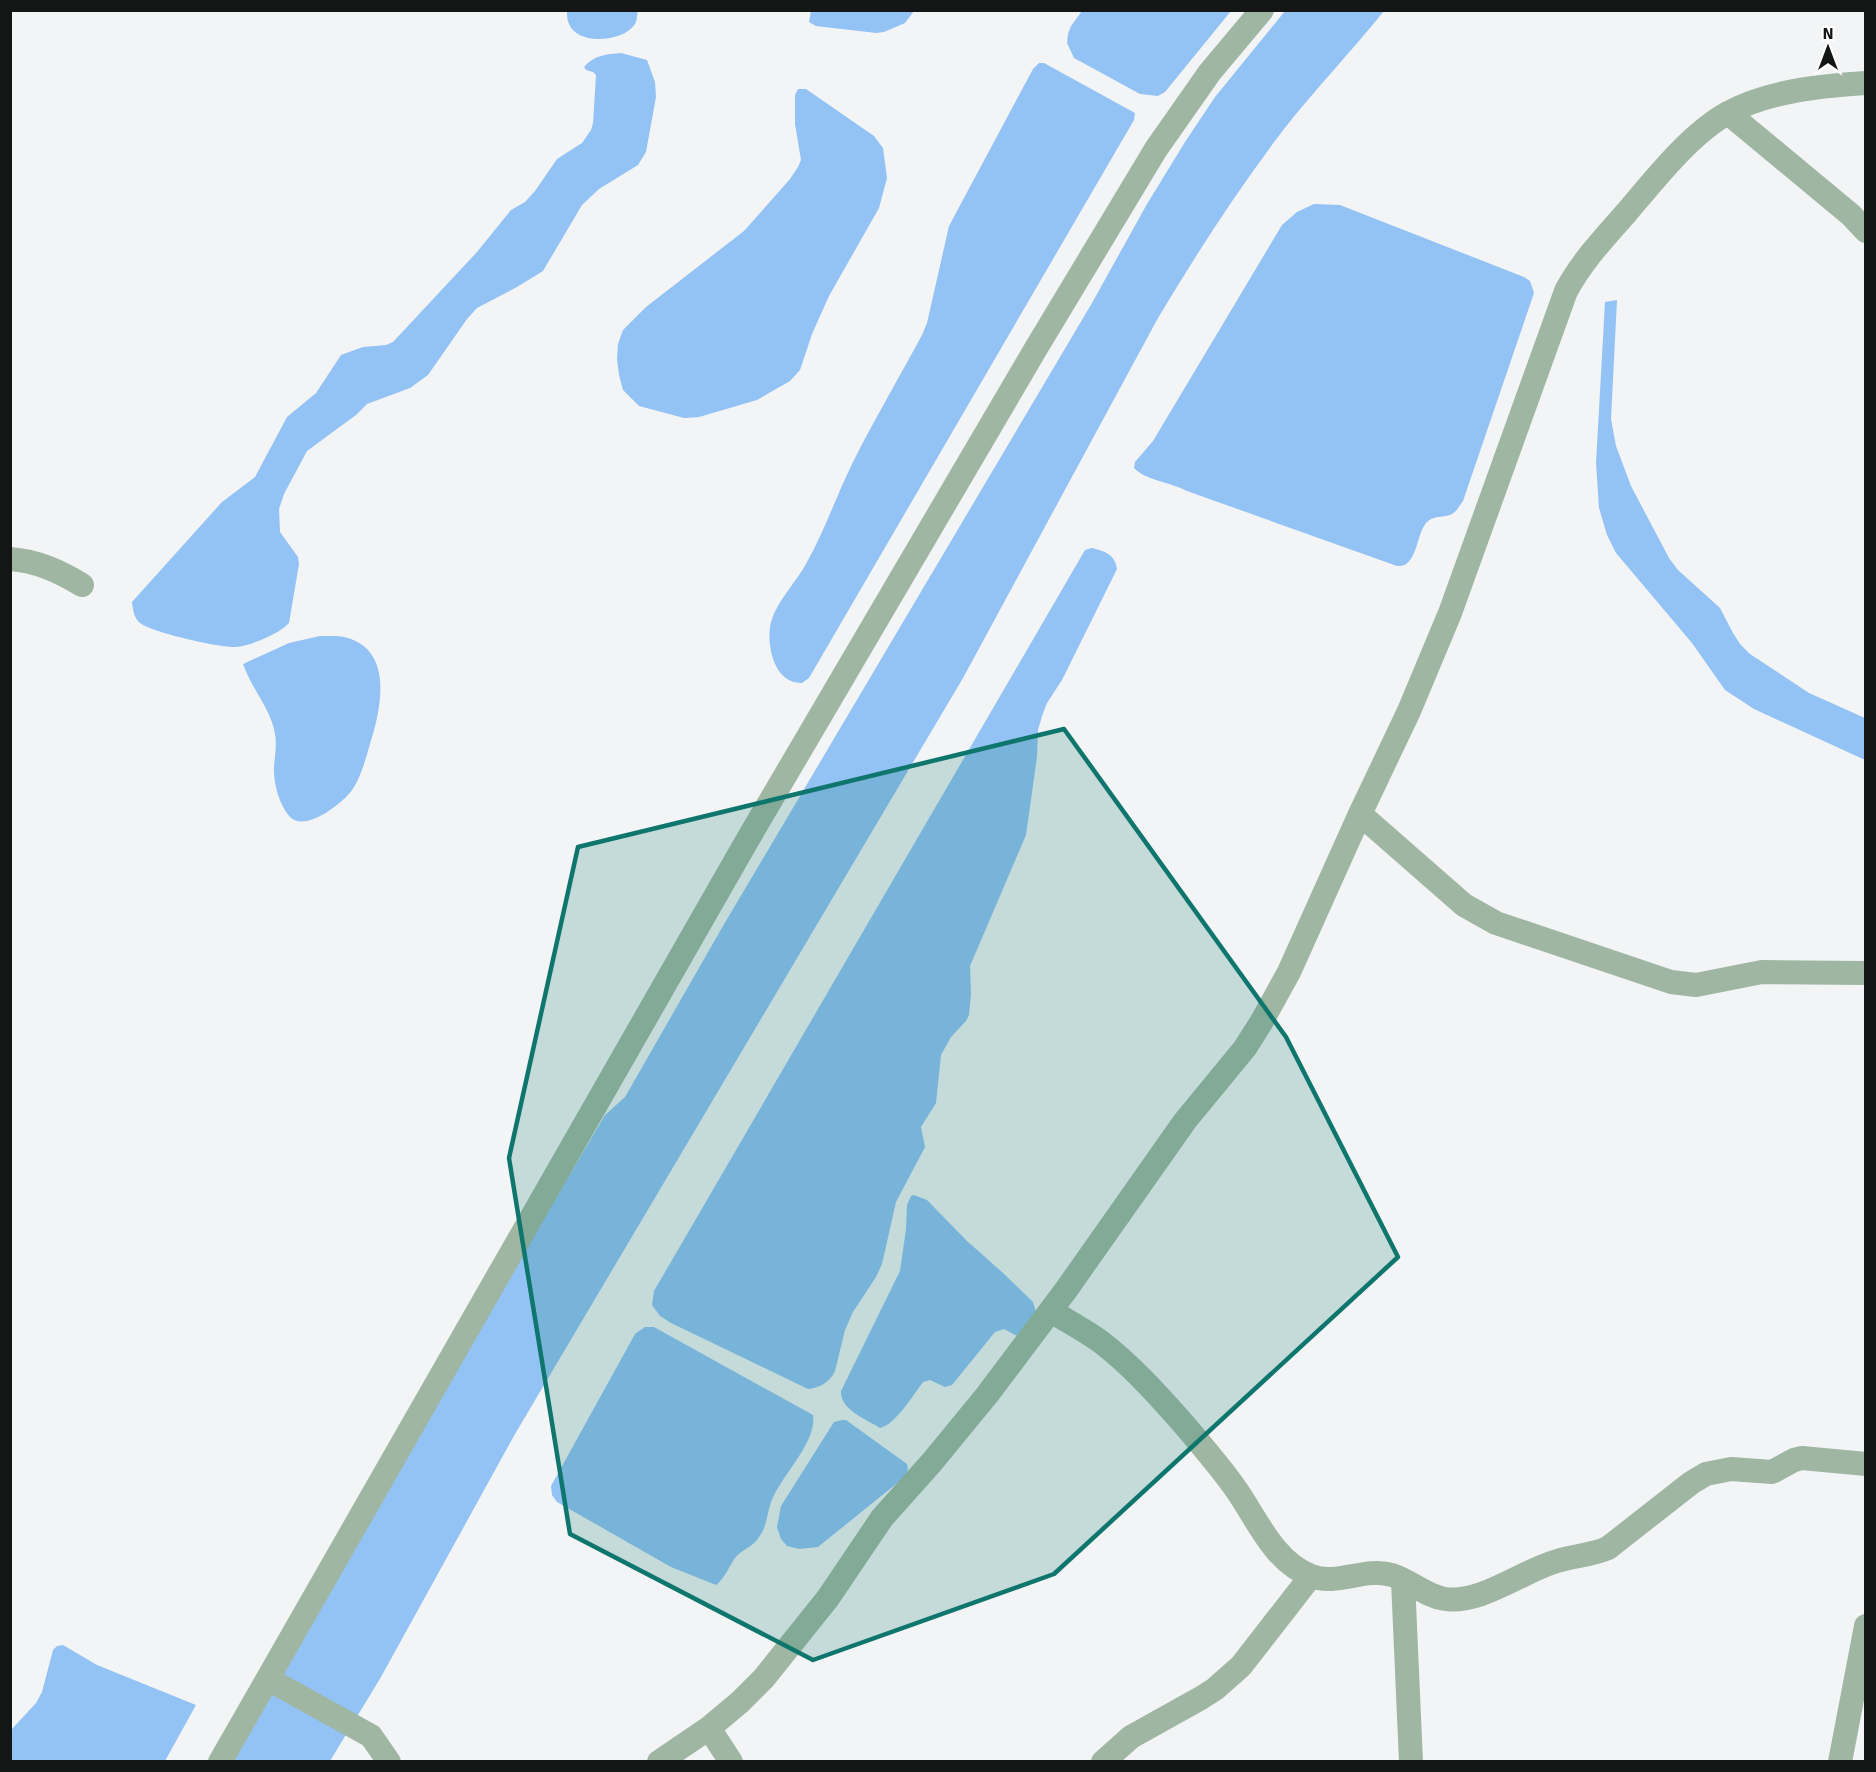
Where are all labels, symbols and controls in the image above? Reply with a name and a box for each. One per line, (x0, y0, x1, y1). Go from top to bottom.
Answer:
north arrow (1798, 18, 1858, 78)
text: N (1822, 24, 1834, 44)

